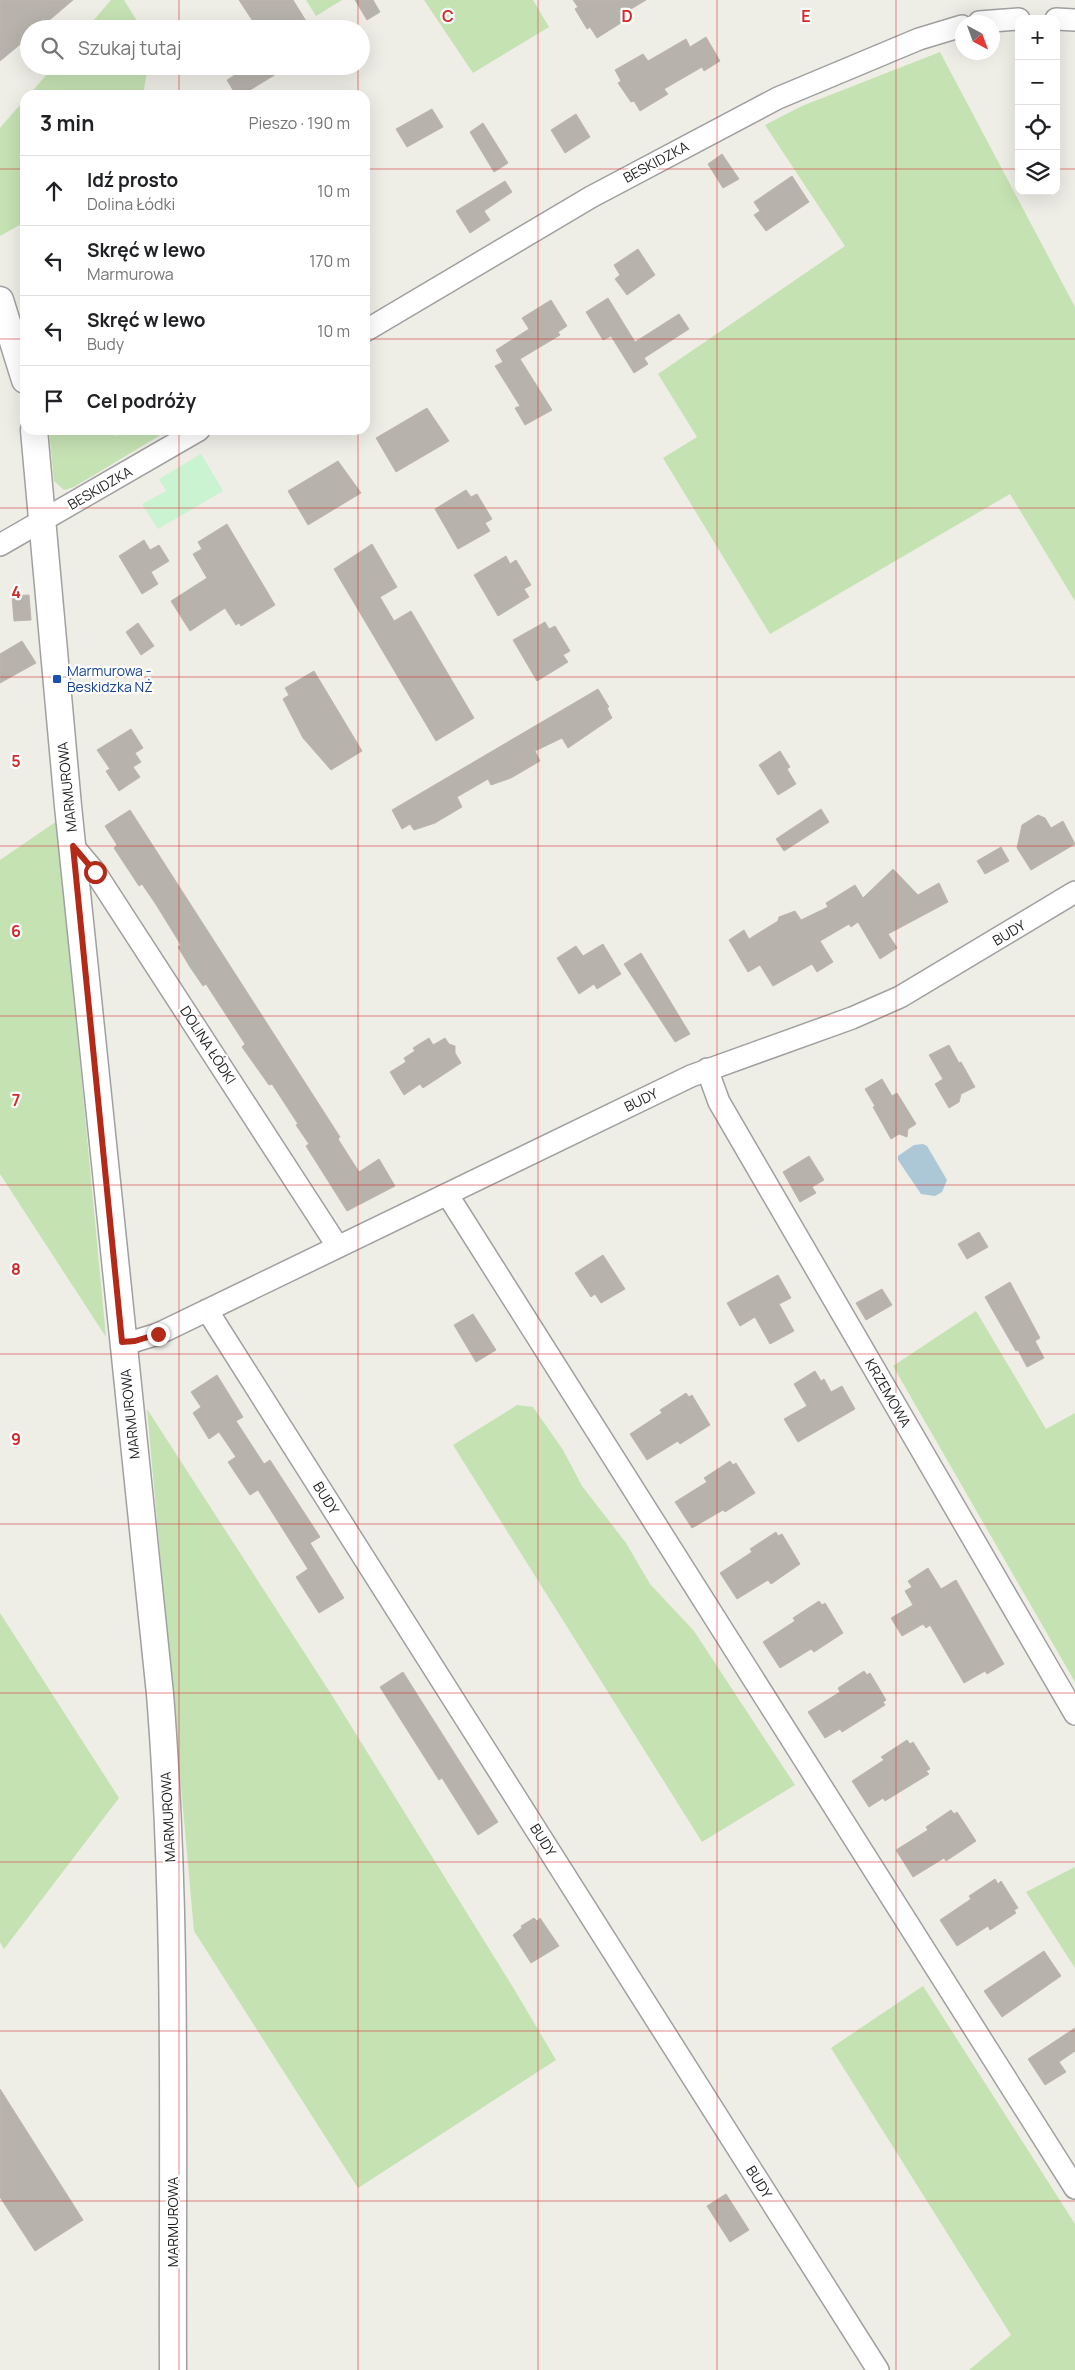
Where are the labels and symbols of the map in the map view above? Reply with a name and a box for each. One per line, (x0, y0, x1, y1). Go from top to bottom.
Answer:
text: C (442, 5, 454, 27)
text: D (621, 5, 633, 27)
text: E (801, 5, 811, 27)
north arrow (955, 15, 1000, 60)
street label: BESKIDZKA (620, 136, 692, 187)
street label: BESKIDZKA (64, 461, 136, 514)
text: 4 (11, 581, 21, 603)
place label: Marmurowa - Beskidzka NŻ (67, 661, 153, 696)
marker: Marmurowa - Beskidzka NŻ (51, 673, 63, 685)
street label: MARMUROWA (52, 741, 81, 833)
text: 5 (11, 750, 21, 772)
route start (84, 861, 107, 884)
street label: BUDY (989, 915, 1029, 950)
text: 6 (11, 920, 21, 942)
street label: DOLINA ŁÓDKI (176, 1002, 241, 1087)
street label: BUDY (621, 1083, 661, 1116)
text: 7 (12, 1089, 20, 1111)
text: 8 (11, 1258, 21, 1280)
route end (147, 1323, 170, 1346)
street label: KRZEMOWA (861, 1355, 916, 1431)
street label: MARMUROWA (115, 1368, 144, 1460)
text: 9 (11, 1428, 21, 1450)
street label: BUDY (309, 1478, 344, 1518)
street label: MARMUROWA (156, 1771, 179, 1863)
street label: BUDY (526, 1820, 561, 1860)
street label: BUDY (742, 2162, 777, 2202)
street label: MARMUROWA (163, 2177, 182, 2267)

